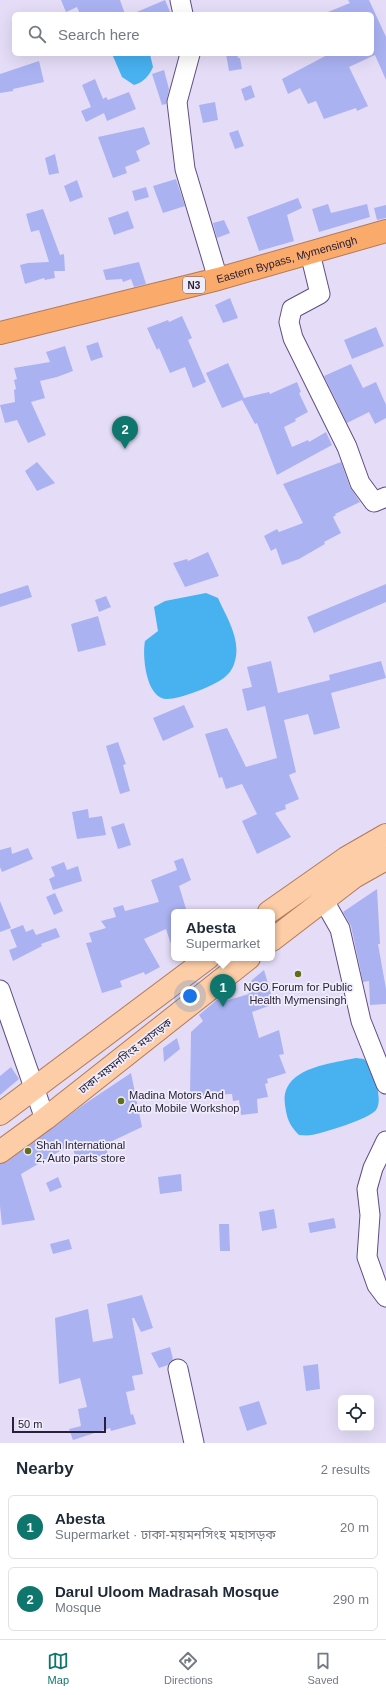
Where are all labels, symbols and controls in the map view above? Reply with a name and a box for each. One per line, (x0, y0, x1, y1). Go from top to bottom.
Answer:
search box (12, 12, 374, 56)
icon: search (26, 23, 48, 45)
text: Search here (58, 26, 140, 43)
street label: Eastern Bypass, Mymensingh (215, 234, 358, 285)
road number: N3 (183, 277, 205, 293)
pin: 2 (112, 416, 138, 449)
popup (171, 909, 275, 961)
text: Abesta (186, 919, 236, 936)
text: Supermarket (186, 936, 260, 951)
marker: NGO Forum for Public Health Mymensingh (293, 969, 303, 979)
pin: 1 (210, 974, 236, 1007)
place label: NGO Forum for Public Health Mymensingh (244, 981, 353, 1006)
your location (180, 986, 200, 1006)
street label: ঢাকা-ময়মনসিংহ মহাসড়ক (76, 1016, 174, 1096)
place label: Madina Motors And Auto Mobile Workshop (129, 1089, 239, 1114)
marker: Madina Motors And Auto Mobile Workshop (116, 1096, 126, 1106)
place label: Shah International 2, Auto parts store (36, 1139, 125, 1164)
marker: Shah International 2, Auto parts store (23, 1146, 33, 1156)
map controls (338, 1395, 374, 1431)
button: locate (338, 1395, 374, 1431)
scale bar (12, 1415, 106, 1434)
text: 50 m (18, 1418, 42, 1430)
text: Nearby (16, 1459, 74, 1478)
text: 2 results (321, 1462, 370, 1477)
text: Abesta (55, 1510, 105, 1527)
text: 1 (26, 1520, 34, 1535)
text: 20 m (340, 1520, 369, 1535)
text: Supermarket · ঢাকা-ময়মনসিংহ মহাসড়ক (55, 1527, 276, 1542)
text: Darul Uloom Madrasah Mosque (55, 1583, 279, 1600)
text: 2 (26, 1592, 34, 1607)
text: 290 m (333, 1592, 369, 1607)
text: Mosque (55, 1600, 101, 1615)
tab: Map (47, 1650, 69, 1686)
tab: Directions (164, 1650, 213, 1686)
tab: Saved (307, 1650, 339, 1686)

